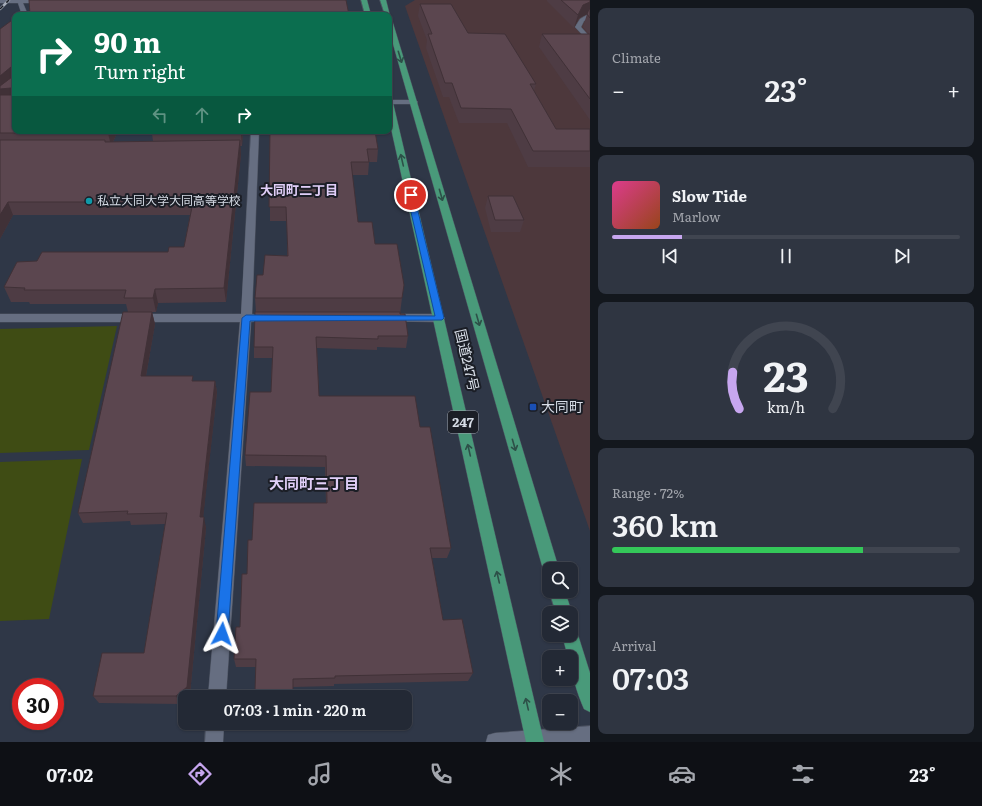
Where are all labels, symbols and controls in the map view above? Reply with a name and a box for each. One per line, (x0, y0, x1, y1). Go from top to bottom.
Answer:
text: 90 m (94, 20, 161, 62)
icon: right (28, 28, 80, 80)
text: Climate (612, 48, 661, 67)
one-way arrow (397, 50, 404, 63)
text: Turn right (94, 58, 185, 85)
text: 23° (765, 67, 807, 111)
text: − (612, 73, 625, 106)
text: + (947, 73, 960, 106)
icon: left (149, 104, 171, 126)
icon: ahead (191, 104, 213, 126)
icon: right (233, 104, 255, 126)
one-way arrow (398, 154, 406, 167)
pin (394, 178, 428, 212)
district label: 大同町二丁目 (260, 180, 338, 199)
icon: arrive (400, 184, 422, 206)
text: Slow Tide (672, 184, 747, 207)
one-way arrow (438, 188, 445, 201)
place label: 私立大同大学大同高等学校 (97, 191, 241, 209)
marker: 私立大同大学大同高等学校 (84, 196, 94, 206)
text: Marlow (672, 207, 720, 226)
icon: previous (659, 245, 681, 267)
icon: pause (775, 245, 797, 267)
icon: next (891, 245, 913, 267)
one-way arrow (475, 313, 482, 326)
street label: 国道247号 (451, 327, 485, 393)
text: 23 (763, 343, 809, 405)
place label: 大同町 (541, 396, 583, 416)
text: km/h (767, 396, 806, 417)
marker: 大同町 (528, 402, 538, 412)
road number: 247 (448, 411, 478, 433)
one-way arrow (511, 438, 518, 451)
one-way arrow (465, 444, 473, 457)
district label: 大同町三丁目 (269, 471, 359, 494)
text: Range · 72% (612, 483, 684, 502)
text: 360 km (612, 502, 718, 546)
map controls (542, 562, 578, 730)
button: search (542, 562, 578, 598)
one-way arrow (494, 571, 502, 584)
button: layers (542, 606, 578, 642)
position arrow (201, 613, 243, 655)
text: Arrival (612, 636, 656, 655)
button: + (542, 650, 578, 686)
text: 07:03 (612, 655, 689, 699)
speed limit sign: 30 (12, 678, 64, 730)
button: − (542, 694, 578, 730)
text: 07:03 · 1 min · 220 m (224, 698, 366, 721)
one-way arrow (522, 698, 530, 711)
icon: directions (186, 760, 214, 788)
icon: music (306, 760, 334, 788)
icon: phone (427, 760, 455, 788)
icon: climate (547, 760, 575, 788)
icon: car (668, 760, 696, 788)
icon: filters (789, 760, 817, 788)
text: 07:02 (46, 761, 93, 788)
text: 23° (909, 761, 936, 788)

